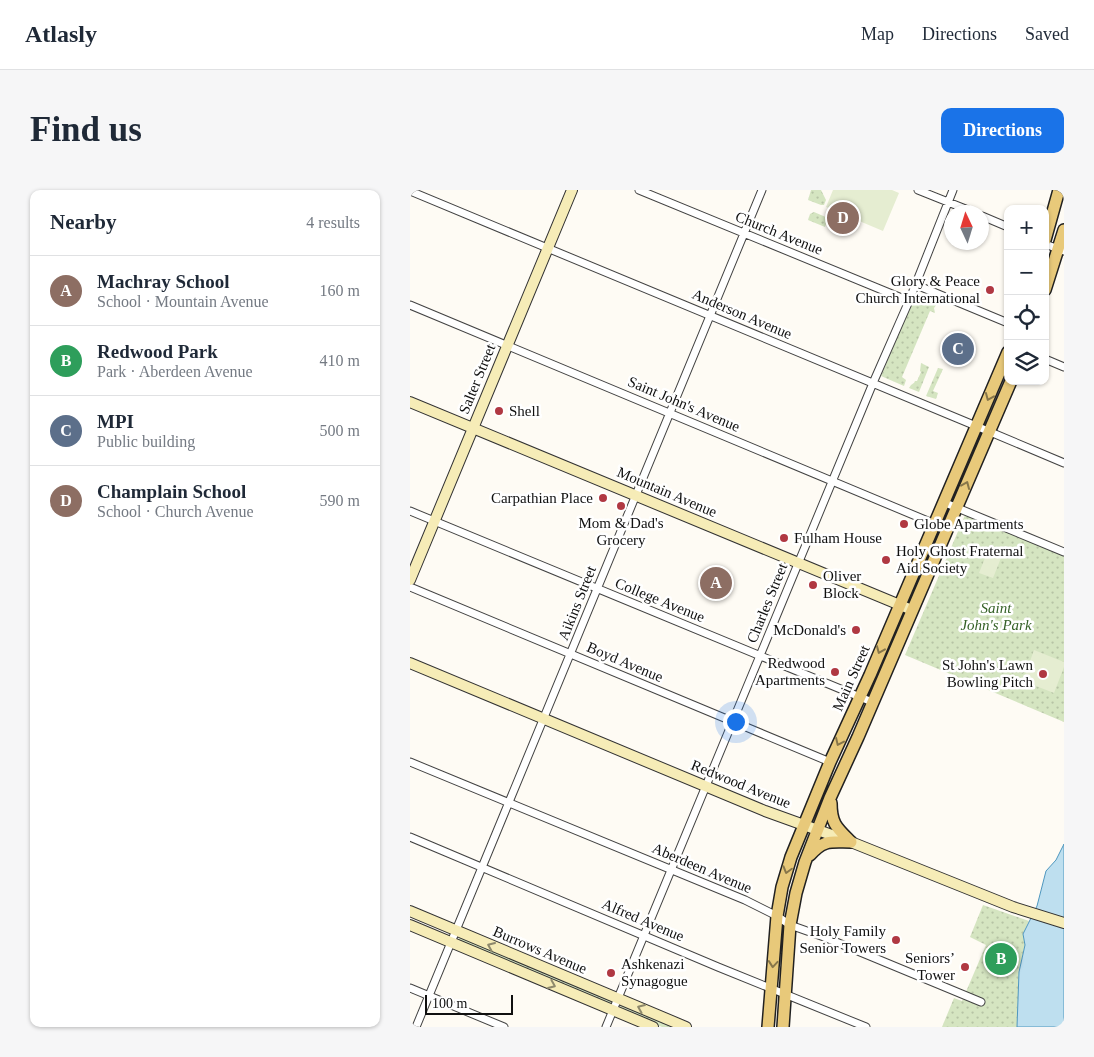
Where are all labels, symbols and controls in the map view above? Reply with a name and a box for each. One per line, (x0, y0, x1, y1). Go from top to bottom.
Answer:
text: Atlasly (25, 21, 97, 47)
text: Map (861, 24, 894, 44)
text: Directions (922, 24, 997, 44)
text: Saved (1025, 24, 1069, 44)
button: Directions (941, 108, 1064, 153)
text: Find us (30, 110, 142, 149)
pin: D (827, 199, 859, 237)
north arrow (944, 205, 989, 250)
map controls (1004, 205, 1049, 385)
button: + (1004, 205, 1049, 250)
street label: Church Avenue (733, 208, 825, 258)
text: Nearby (50, 210, 117, 234)
text: 4 results (306, 214, 360, 231)
button: − (1004, 250, 1049, 295)
text: Machray School (97, 271, 229, 292)
place label: Glory & Peace Church International (855, 273, 980, 306)
text: A (60, 282, 72, 299)
text: 160 m (320, 282, 360, 299)
marker: Glory & Peace Church International (984, 284, 996, 296)
street label: Anderson Avenue (690, 286, 795, 342)
text: School · Mountain Avenue (97, 293, 269, 310)
button: locate (1004, 295, 1049, 340)
pin: C (942, 330, 974, 368)
button: layers (1004, 340, 1049, 385)
text: Redwood Park (97, 341, 218, 362)
street label: Salter Street (456, 341, 499, 416)
text: B (61, 352, 71, 369)
text: 410 m (320, 352, 360, 369)
text: Park · Aberdeen Avenue (97, 363, 253, 380)
street label: Saint John's Avenue (626, 373, 743, 435)
one-way arrow (984, 392, 995, 401)
place label: Shell (509, 403, 540, 419)
marker: Shell (493, 405, 505, 417)
text: MPI (97, 411, 134, 432)
text: C (60, 422, 72, 439)
text: 500 m (320, 422, 360, 439)
text: Public building (97, 433, 195, 450)
street label: Mountain Avenue (615, 464, 720, 520)
text: Champlain School (97, 481, 246, 502)
one-way arrow (960, 481, 971, 490)
place label: Carpathian Place (491, 490, 593, 506)
text: D (60, 492, 72, 509)
text: 590 m (320, 492, 360, 509)
marker: Carpathian Place (597, 492, 609, 504)
marker: Mom & Dad's Grocery (615, 500, 627, 512)
text: School · Church Avenue (97, 503, 254, 520)
place label: Mom & Dad's Grocery (578, 515, 664, 548)
place label: Globe Apartments (914, 516, 1024, 532)
marker: Globe Apartments (898, 518, 910, 530)
place label: Fulham House (794, 530, 882, 546)
marker: Fulham House (778, 532, 790, 544)
place label: Holy Ghost Fraternal Aid Society (896, 543, 1023, 576)
marker: Holy Ghost Fraternal Aid Society (880, 554, 892, 566)
street label: Charles Street (744, 560, 791, 645)
street label: Aikins Street (555, 563, 599, 643)
pin: A (700, 564, 732, 602)
place label: Oliver Block (823, 568, 861, 601)
street label: College Avenue (613, 575, 707, 625)
marker: Oliver Block (807, 579, 819, 591)
park label: Saint John's Park (960, 600, 1032, 633)
place label: McDonald's (773, 622, 846, 638)
marker: McDonald's (850, 624, 862, 636)
street label: Boyd Avenue (585, 639, 666, 685)
street label: Main Street (829, 642, 873, 713)
one-way arrow (876, 645, 887, 654)
place label: Redwood Apartments (755, 655, 825, 688)
place label: St John's Lawn Bowling Pitch (942, 657, 1033, 690)
marker: Redwood Apartments (829, 666, 841, 678)
marker: St John's Lawn Bowling Pitch (1037, 668, 1049, 680)
your location (723, 709, 749, 735)
one-way arrow (835, 737, 845, 746)
street label: Redwood Avenue (689, 757, 793, 811)
street label: Aberdeen Avenue (650, 840, 755, 896)
one-way arrow (783, 865, 793, 873)
street label: Alfred Avenue (600, 896, 687, 945)
street label: Burrows Avenue (491, 923, 590, 977)
place label: Holy Family Senior Towers (799, 923, 886, 956)
marker: Holy Family Senior Towers (890, 934, 902, 946)
pin: B (985, 940, 1017, 978)
one-way arrow (487, 941, 496, 952)
place label: Seniors’ Tower (905, 950, 955, 983)
place label: Ashkenazi Synagogue (621, 956, 688, 989)
one-way arrow (767, 961, 778, 969)
marker: Seniors’ Tower (959, 961, 971, 973)
marker: Ashkenazi Synagogue (605, 967, 617, 979)
one-way arrow (547, 978, 556, 989)
scale bar (425, 992, 512, 1015)
text: 100 m (432, 996, 467, 1011)
one-way arrow (637, 1004, 646, 1015)

